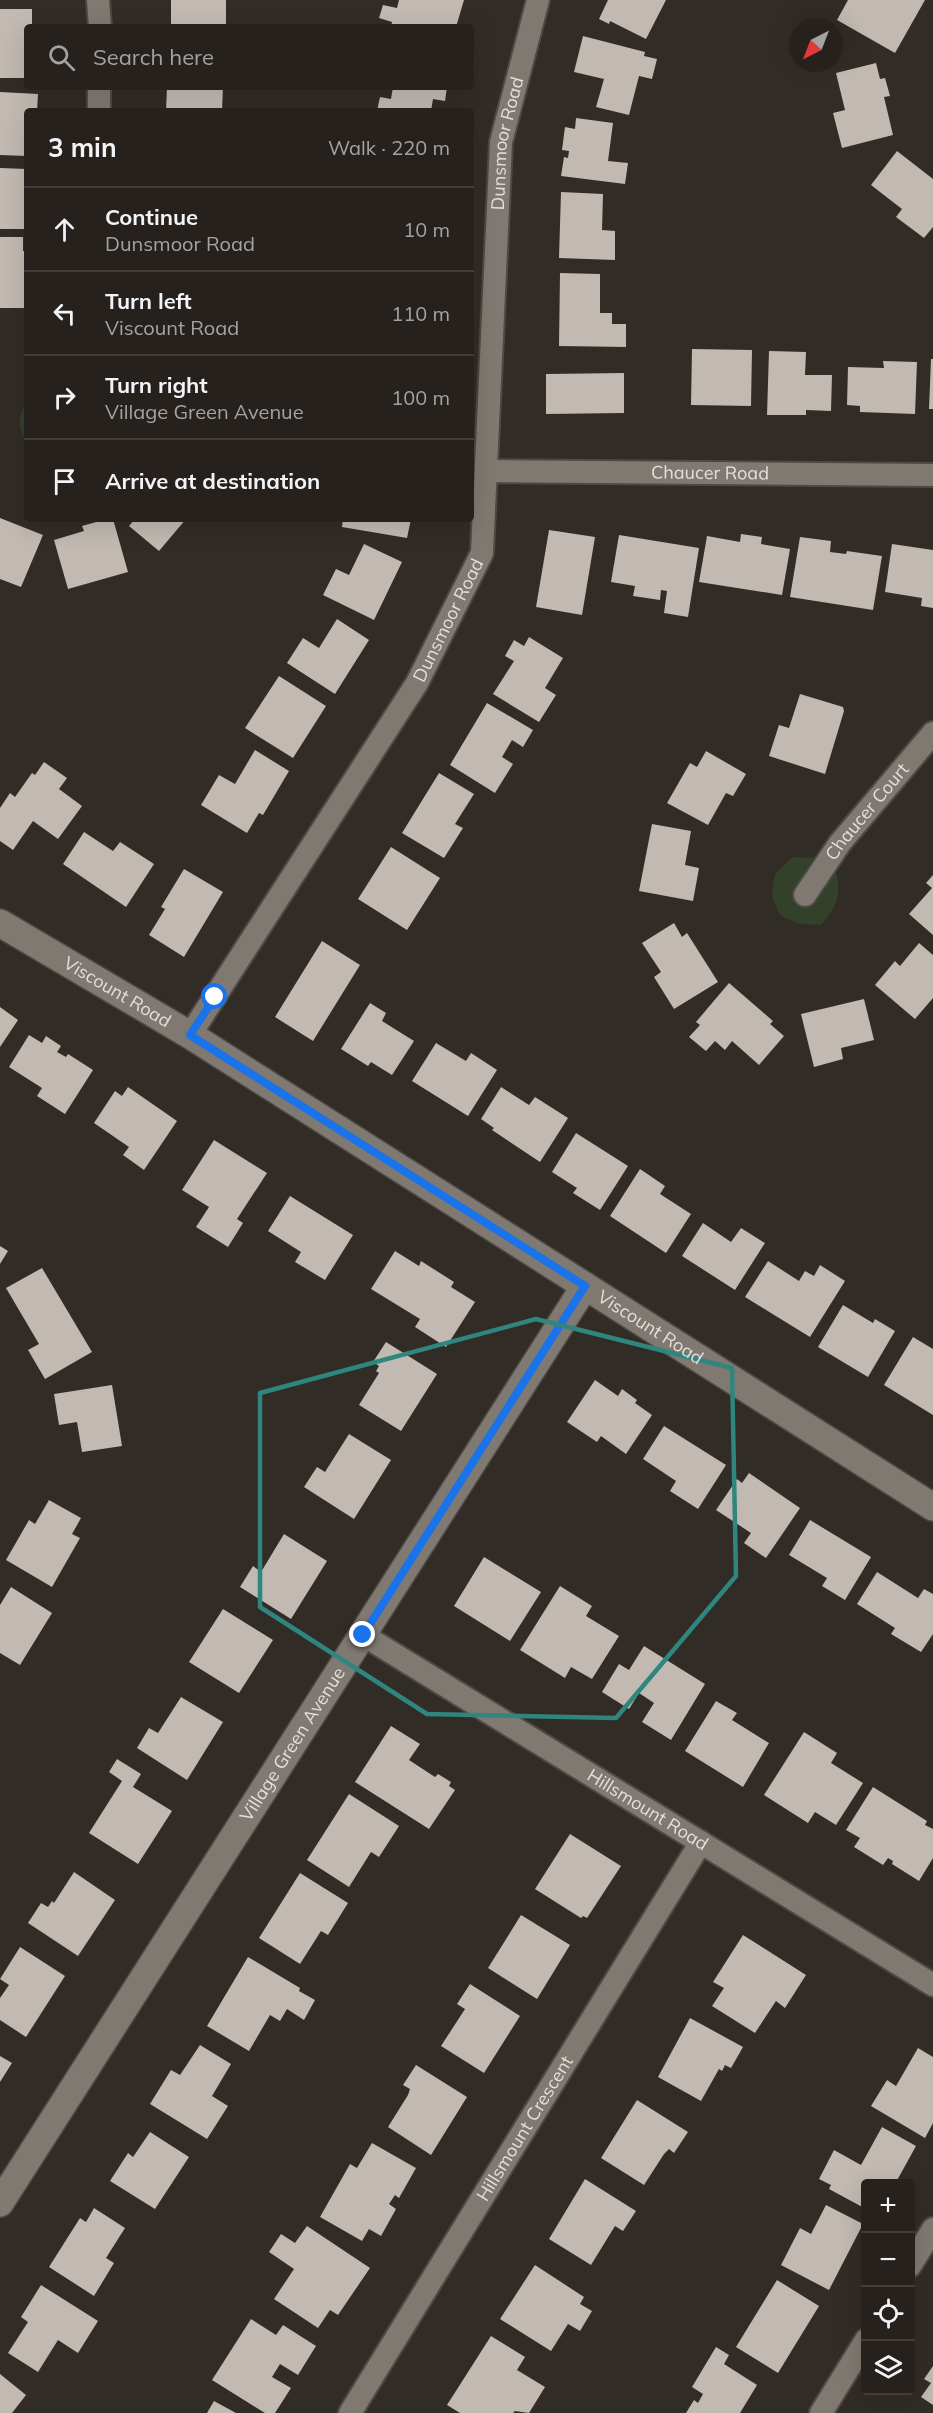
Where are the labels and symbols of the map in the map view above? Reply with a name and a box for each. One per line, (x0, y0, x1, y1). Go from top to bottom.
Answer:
north arrow (789, 18, 843, 72)
street label: Dunsmoor Road (486, 74, 529, 211)
street label: Chaucer Road (651, 460, 769, 485)
street label: Dunsmoor Road (407, 554, 488, 686)
street label: Chaucer Court (820, 758, 914, 864)
street label: Viscount Road (59, 951, 175, 1032)
route start (201, 983, 227, 1009)
street label: Viscount Road (593, 1285, 708, 1369)
route end (349, 1621, 375, 1647)
street label: Village Green Avenue (234, 1663, 350, 1826)
street label: Hillsmount Road (583, 1763, 713, 1855)
street label: Hillsmount Crescent (471, 2051, 578, 2205)

